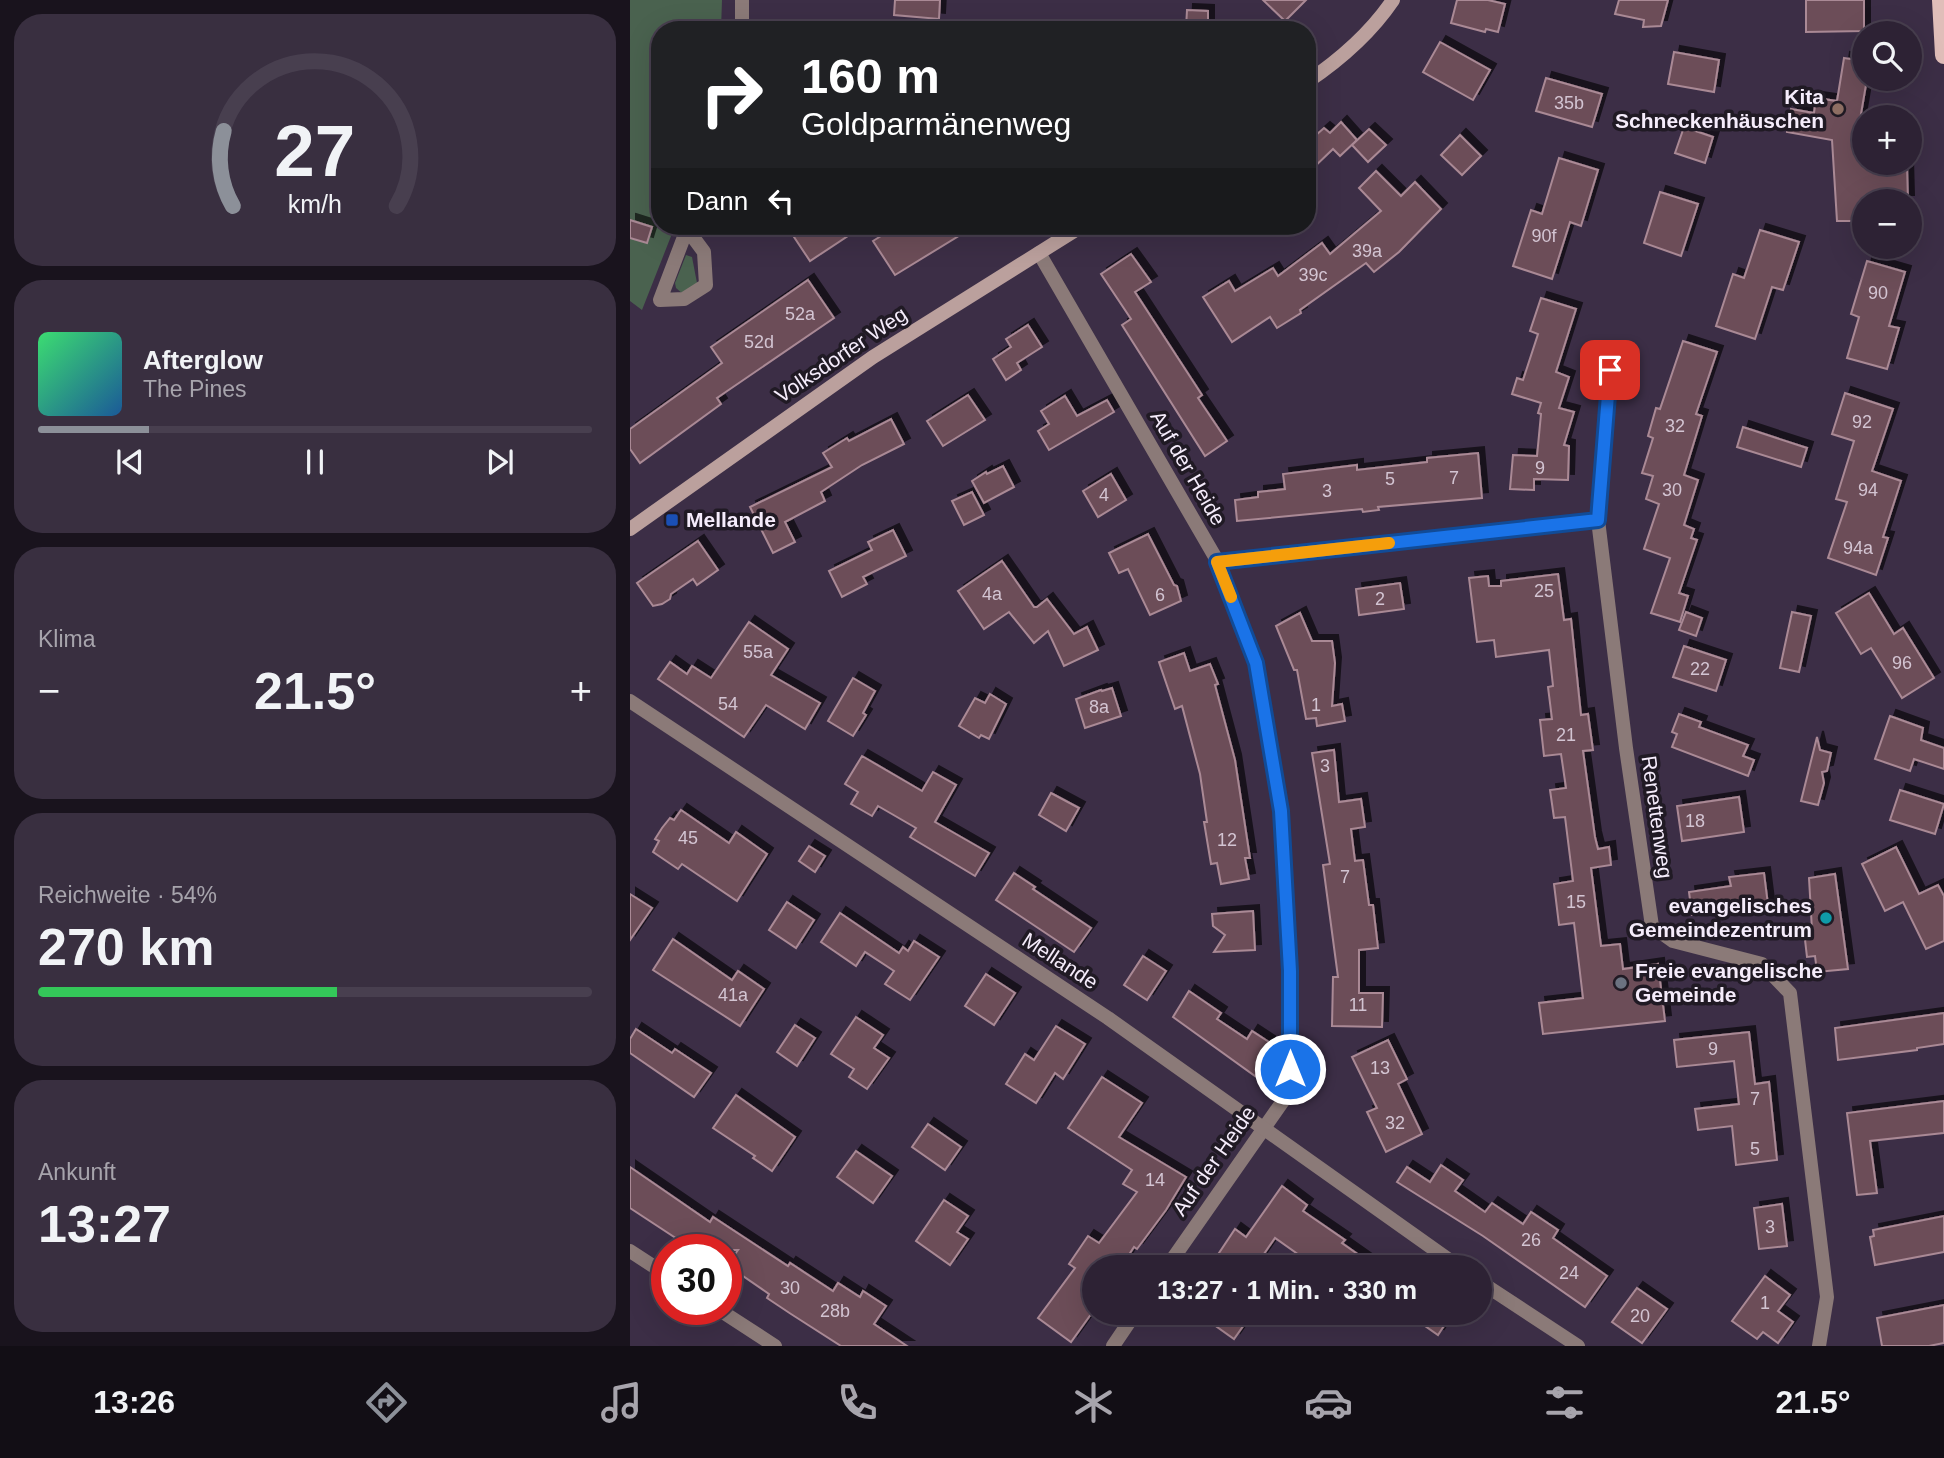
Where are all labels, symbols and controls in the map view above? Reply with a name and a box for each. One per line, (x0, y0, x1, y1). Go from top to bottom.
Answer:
map controls (1852, 21, 1922, 259)
button: search (1852, 21, 1922, 91)
icon: right (686, 49, 777, 140)
text: 160 m (801, 49, 940, 103)
place label: Kita Schneckenhäuschen (1615, 85, 1824, 132)
house number: 35b (1554, 93, 1584, 113)
marker: Kita Schneckenhäuschen (1830, 101, 1846, 117)
button: + (1852, 105, 1922, 175)
text: Goldparmänenweg (801, 106, 1071, 142)
text: 27 (275, 111, 355, 192)
icon: left (762, 182, 800, 220)
text: Dann (686, 186, 748, 216)
button: − (1852, 189, 1922, 259)
text: km/h (288, 190, 342, 218)
house number: 90f (1531, 226, 1558, 246)
house number: 39a (1352, 241, 1383, 261)
house number: 39c (1298, 265, 1328, 285)
house number: 90 (1868, 283, 1888, 303)
street label: Volksdorfer Weg (771, 302, 911, 407)
house number: 52a (785, 304, 816, 324)
house number: 52d (744, 332, 774, 352)
pin (1580, 340, 1640, 400)
text: Afterglow (143, 345, 263, 375)
icon: arrive (1591, 351, 1629, 389)
text: The Pines (143, 376, 247, 402)
street label: Auf der Heide (1146, 406, 1230, 529)
house number: 92 (1852, 412, 1872, 432)
house number: 32 (1665, 416, 1685, 436)
icon: previous (111, 443, 149, 481)
icon: pause (296, 443, 334, 481)
icon: next (481, 443, 519, 481)
house number: 9 (1535, 458, 1545, 478)
house number: 7 (1449, 468, 1459, 488)
house number: 5 (1385, 469, 1395, 489)
house number: 30 (1662, 480, 1682, 500)
house number: 94 (1858, 480, 1878, 500)
house number: 3 (1322, 481, 1332, 501)
house number: 4 (1099, 485, 1109, 505)
place label: Mellande (686, 508, 776, 531)
marker: Mellande (664, 512, 680, 528)
house number: 94a (1843, 538, 1874, 558)
house number: 25 (1534, 581, 1554, 601)
house number: 4a (982, 584, 1003, 604)
house number: 6 (1155, 585, 1165, 605)
house number: 2 (1375, 589, 1385, 609)
text: Klima (38, 626, 96, 652)
house number: 55a (743, 642, 774, 662)
house number: 96 (1892, 653, 1912, 673)
house number: 22 (1690, 659, 1710, 679)
text: 21.5° (254, 662, 376, 720)
text: − (38, 670, 60, 712)
text: + (570, 670, 592, 712)
house number: 54 (718, 694, 738, 714)
house number: 1 (1311, 695, 1321, 715)
house number: 8a (1089, 697, 1110, 717)
house number: 21 (1556, 725, 1576, 745)
street label: Renettenweg (1637, 754, 1677, 880)
house number: 3 (1320, 756, 1330, 776)
house number: 18 (1685, 811, 1705, 831)
house number: 45 (678, 828, 698, 848)
house number: 12 (1217, 830, 1237, 850)
house number: 7 (1340, 867, 1350, 887)
text: Reichweite · 54% (38, 882, 217, 908)
house number: 15 (1566, 892, 1586, 912)
place label: evangelisches Gemeindezentrum (1629, 894, 1812, 941)
marker: evangelisches Gemeindezentrum (1818, 910, 1834, 926)
text: 270 km (38, 918, 214, 976)
street label: Mellande (1018, 928, 1102, 993)
place label: Freie evangelische Gemeinde (1635, 959, 1823, 1006)
marker: Freie evangelische Gemeinde (1613, 975, 1629, 991)
house number: 41a (718, 985, 749, 1005)
house number: 11 (1349, 995, 1367, 1015)
position arrow (1253, 1032, 1327, 1106)
house number: 9 (1708, 1039, 1718, 1059)
house number: 13 (1370, 1058, 1390, 1078)
house number: 7 (1750, 1089, 1760, 1109)
street label: Auf der Heide (1167, 1102, 1260, 1220)
house number: 32 (1385, 1113, 1405, 1133)
house number: 5 (1750, 1139, 1760, 1159)
text: Ankunft (38, 1159, 116, 1185)
house number: 14 (1145, 1170, 1165, 1190)
text: 13:27 (38, 1195, 171, 1253)
house number: 3 (1765, 1217, 1775, 1237)
house number: 26 (1521, 1230, 1541, 1250)
speed limit sign: 30 (651, 1234, 742, 1325)
house number: 24 (1559, 1263, 1579, 1283)
text: 13:27 · 1 Min. · 330 m (1157, 1275, 1417, 1305)
house number: 30 (780, 1278, 800, 1298)
house number: 1 (1760, 1293, 1770, 1313)
house number: 28b (820, 1301, 850, 1321)
house number: 20 (1630, 1306, 1650, 1326)
icon: directions (362, 1378, 411, 1427)
icon: music (597, 1378, 646, 1427)
icon: phone (833, 1378, 882, 1427)
icon: climate (1069, 1378, 1118, 1427)
icon: car (1304, 1378, 1353, 1427)
icon: filters (1540, 1378, 1589, 1427)
text: 13:26 (93, 1384, 175, 1420)
text: 21.5° (1776, 1384, 1851, 1420)

